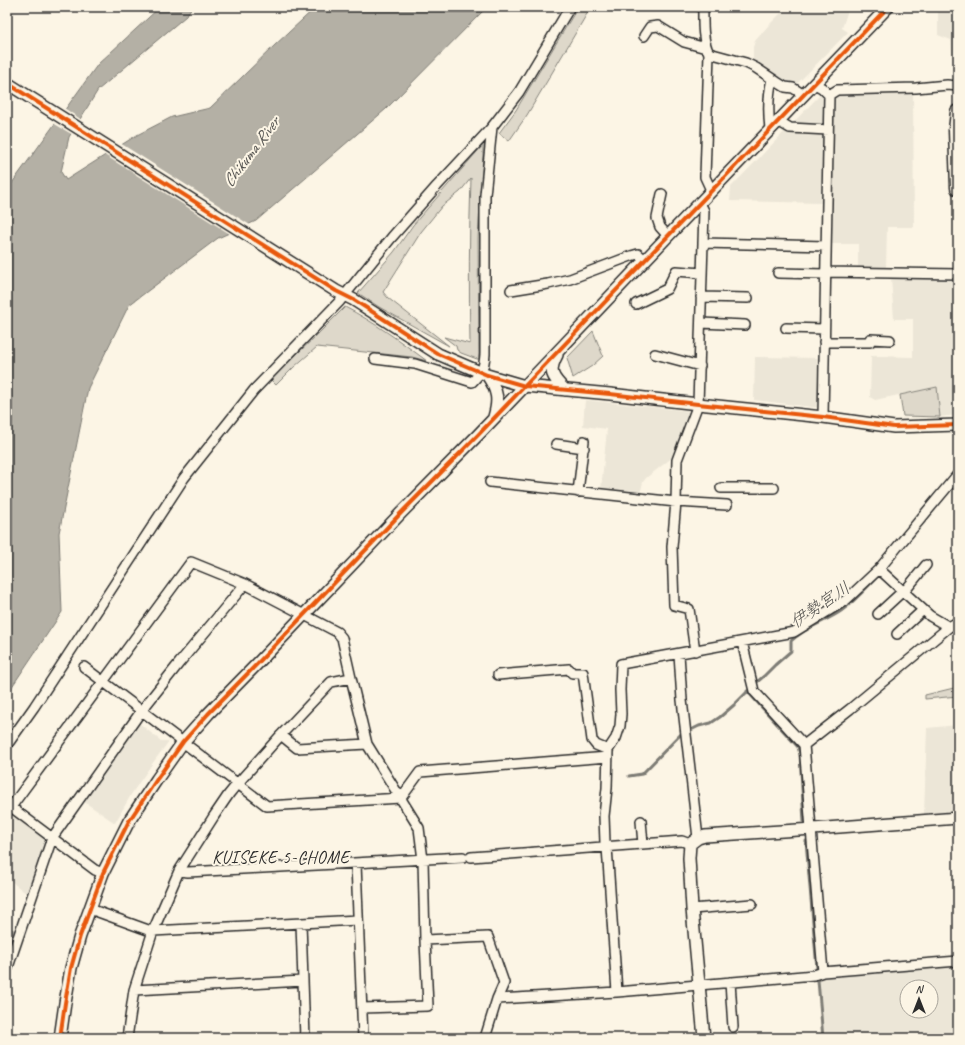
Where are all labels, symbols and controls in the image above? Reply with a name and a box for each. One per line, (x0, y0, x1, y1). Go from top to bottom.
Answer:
water label: Chikuma River (218, 111, 286, 191)
water label: 伊勢宮川 (786, 577, 854, 633)
district label: KUISEKE 5-CHOME (212, 847, 351, 868)
north arrow (899, 979, 939, 1019)
text: N (916, 982, 925, 996)

